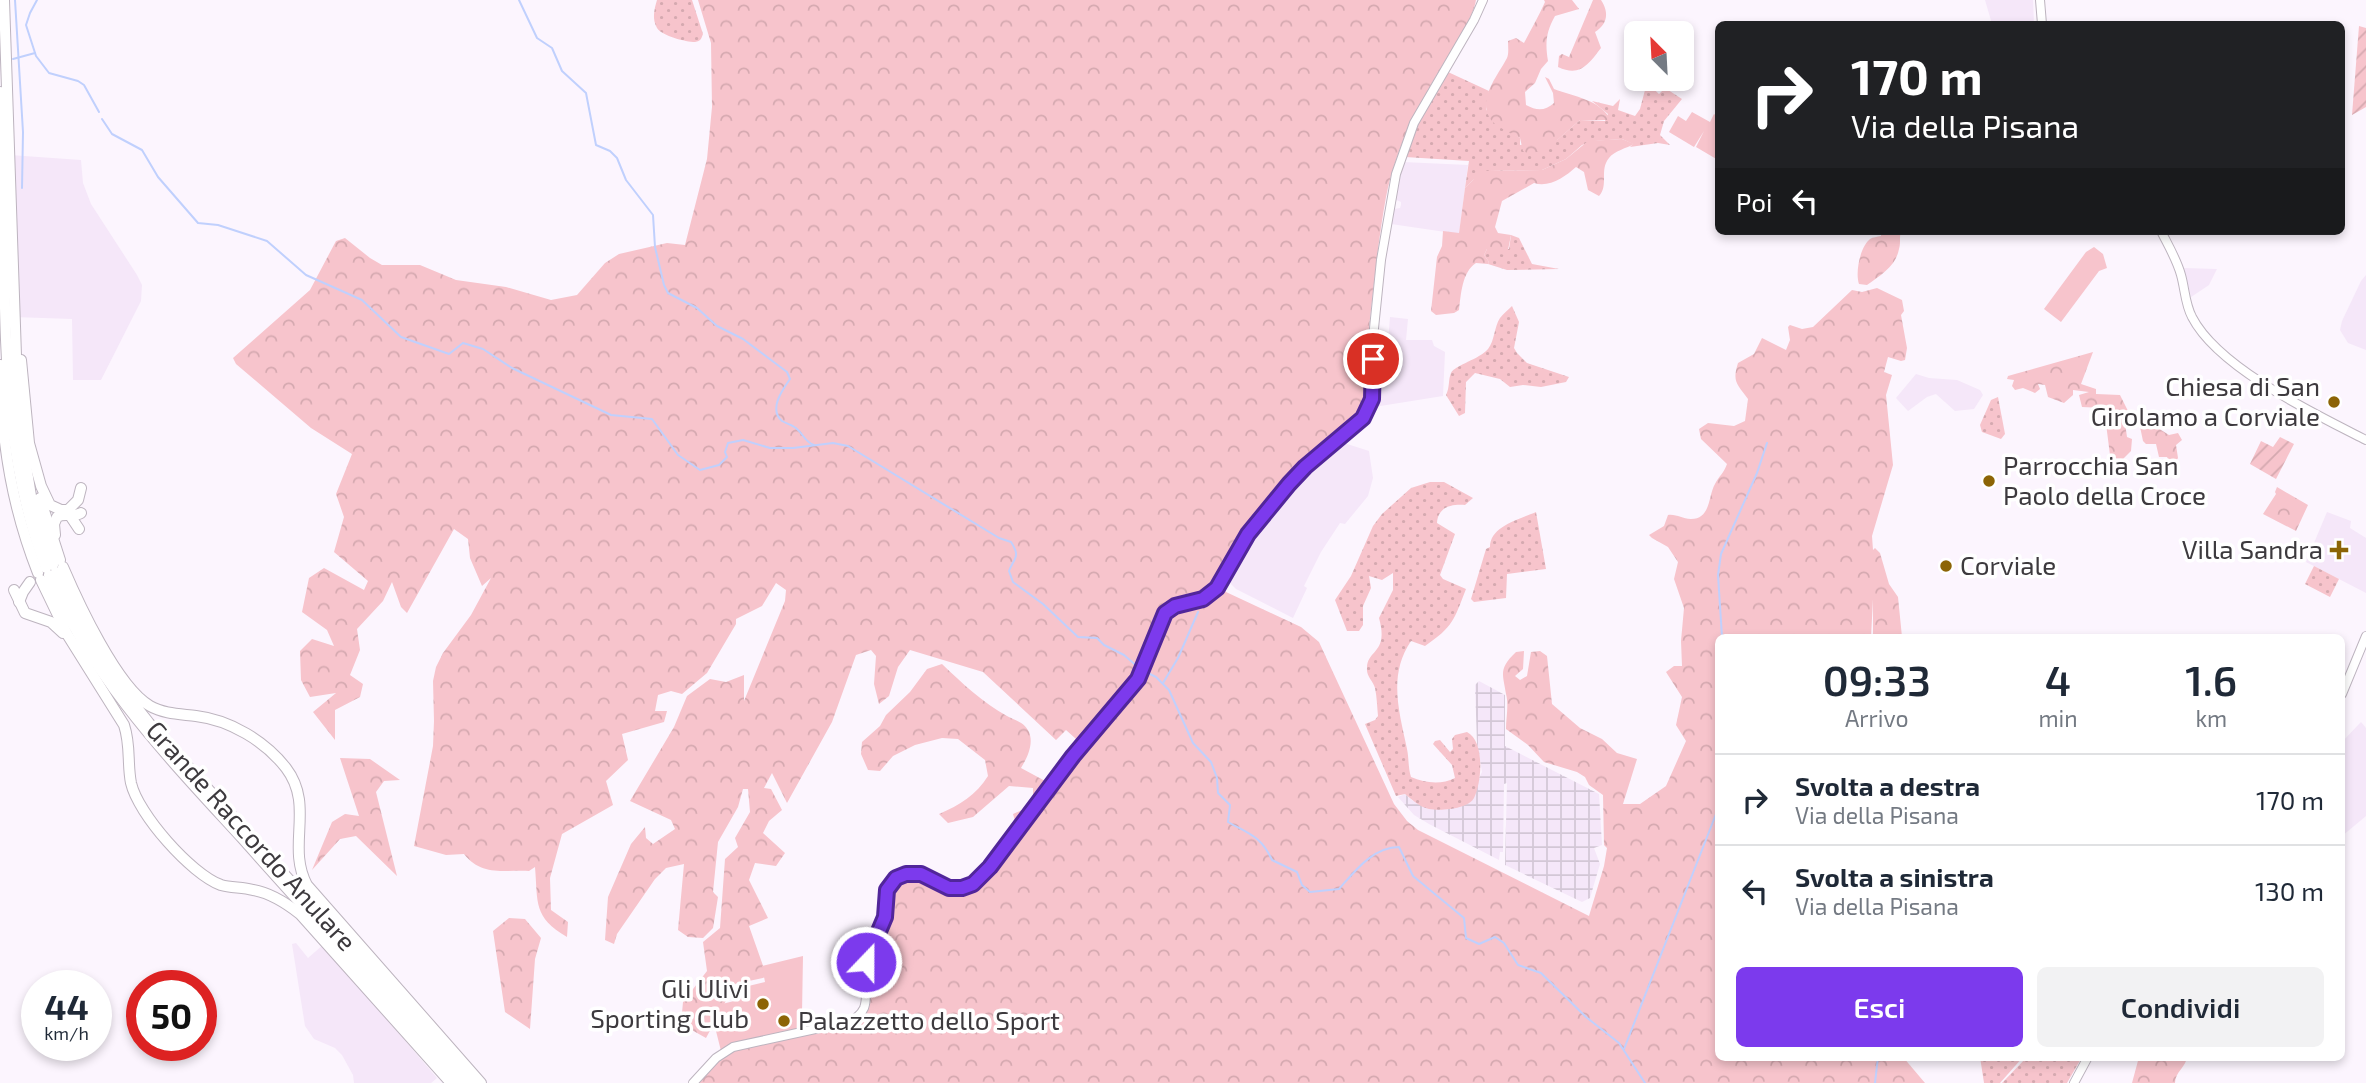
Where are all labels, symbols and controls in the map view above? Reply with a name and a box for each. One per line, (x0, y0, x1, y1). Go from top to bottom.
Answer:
north arrow (1624, 21, 1694, 91)
map controls (1624, 21, 1694, 91)
text: 170 m (1851, 46, 1983, 105)
icon: right (1736, 49, 1827, 140)
text: Via della Pisana (1851, 106, 2079, 144)
icon: left (1786, 182, 1824, 220)
text: Poi (1736, 186, 1772, 217)
pin (1343, 329, 1403, 389)
icon: arrive (1354, 340, 1392, 378)
place label: Chiesa di San Girolamo a Corviale (2091, 370, 2320, 431)
marker: Chiesa di San Girolamo a Corviale (2326, 394, 2342, 410)
place label: Parrocchia San Paolo della Croce (2003, 449, 2206, 510)
marker: Parrocchia San Paolo della Croce (1981, 473, 1997, 489)
place label: Villa Sandra (2182, 533, 2323, 564)
marker: Villa Sandra (2329, 540, 2349, 560)
place label: Corviale (1960, 549, 2056, 580)
marker: Corviale (1938, 558, 1954, 574)
text: 09:33 (1823, 654, 1931, 704)
text: 4 (2045, 654, 2071, 704)
text: 1.6 (2185, 654, 2237, 704)
text: Arrivo (1845, 704, 1909, 732)
text: min (2038, 704, 2078, 732)
text: km (2195, 704, 2227, 732)
street label: Grande Raccordo Anulare (141, 714, 363, 956)
text: Svolta a destra (1795, 770, 1980, 801)
icon: right (1736, 781, 1774, 819)
text: 170 m (2256, 784, 2324, 815)
text: Via della Pisana (1795, 801, 1959, 829)
text: Svolta a sinistra (1795, 861, 1994, 892)
icon: left (1736, 872, 1774, 910)
text: 130 m (2255, 875, 2324, 906)
text: Via della Pisana (1795, 892, 1959, 920)
position arrow (829, 925, 903, 999)
button: Esci (1736, 967, 2023, 1047)
button: Condividi (2037, 967, 2324, 1047)
speed limit sign: 50 (126, 970, 217, 1061)
place label: Gli Ulivi Sporting Club (590, 972, 749, 1033)
text: 44 (44, 985, 89, 1027)
marker: Gli Ulivi Sporting Club (755, 996, 771, 1012)
place label: Palazzetto dello Sport (798, 1004, 1060, 1035)
marker: Palazzetto dello Sport (776, 1013, 792, 1029)
text: km/h (44, 1022, 89, 1044)

